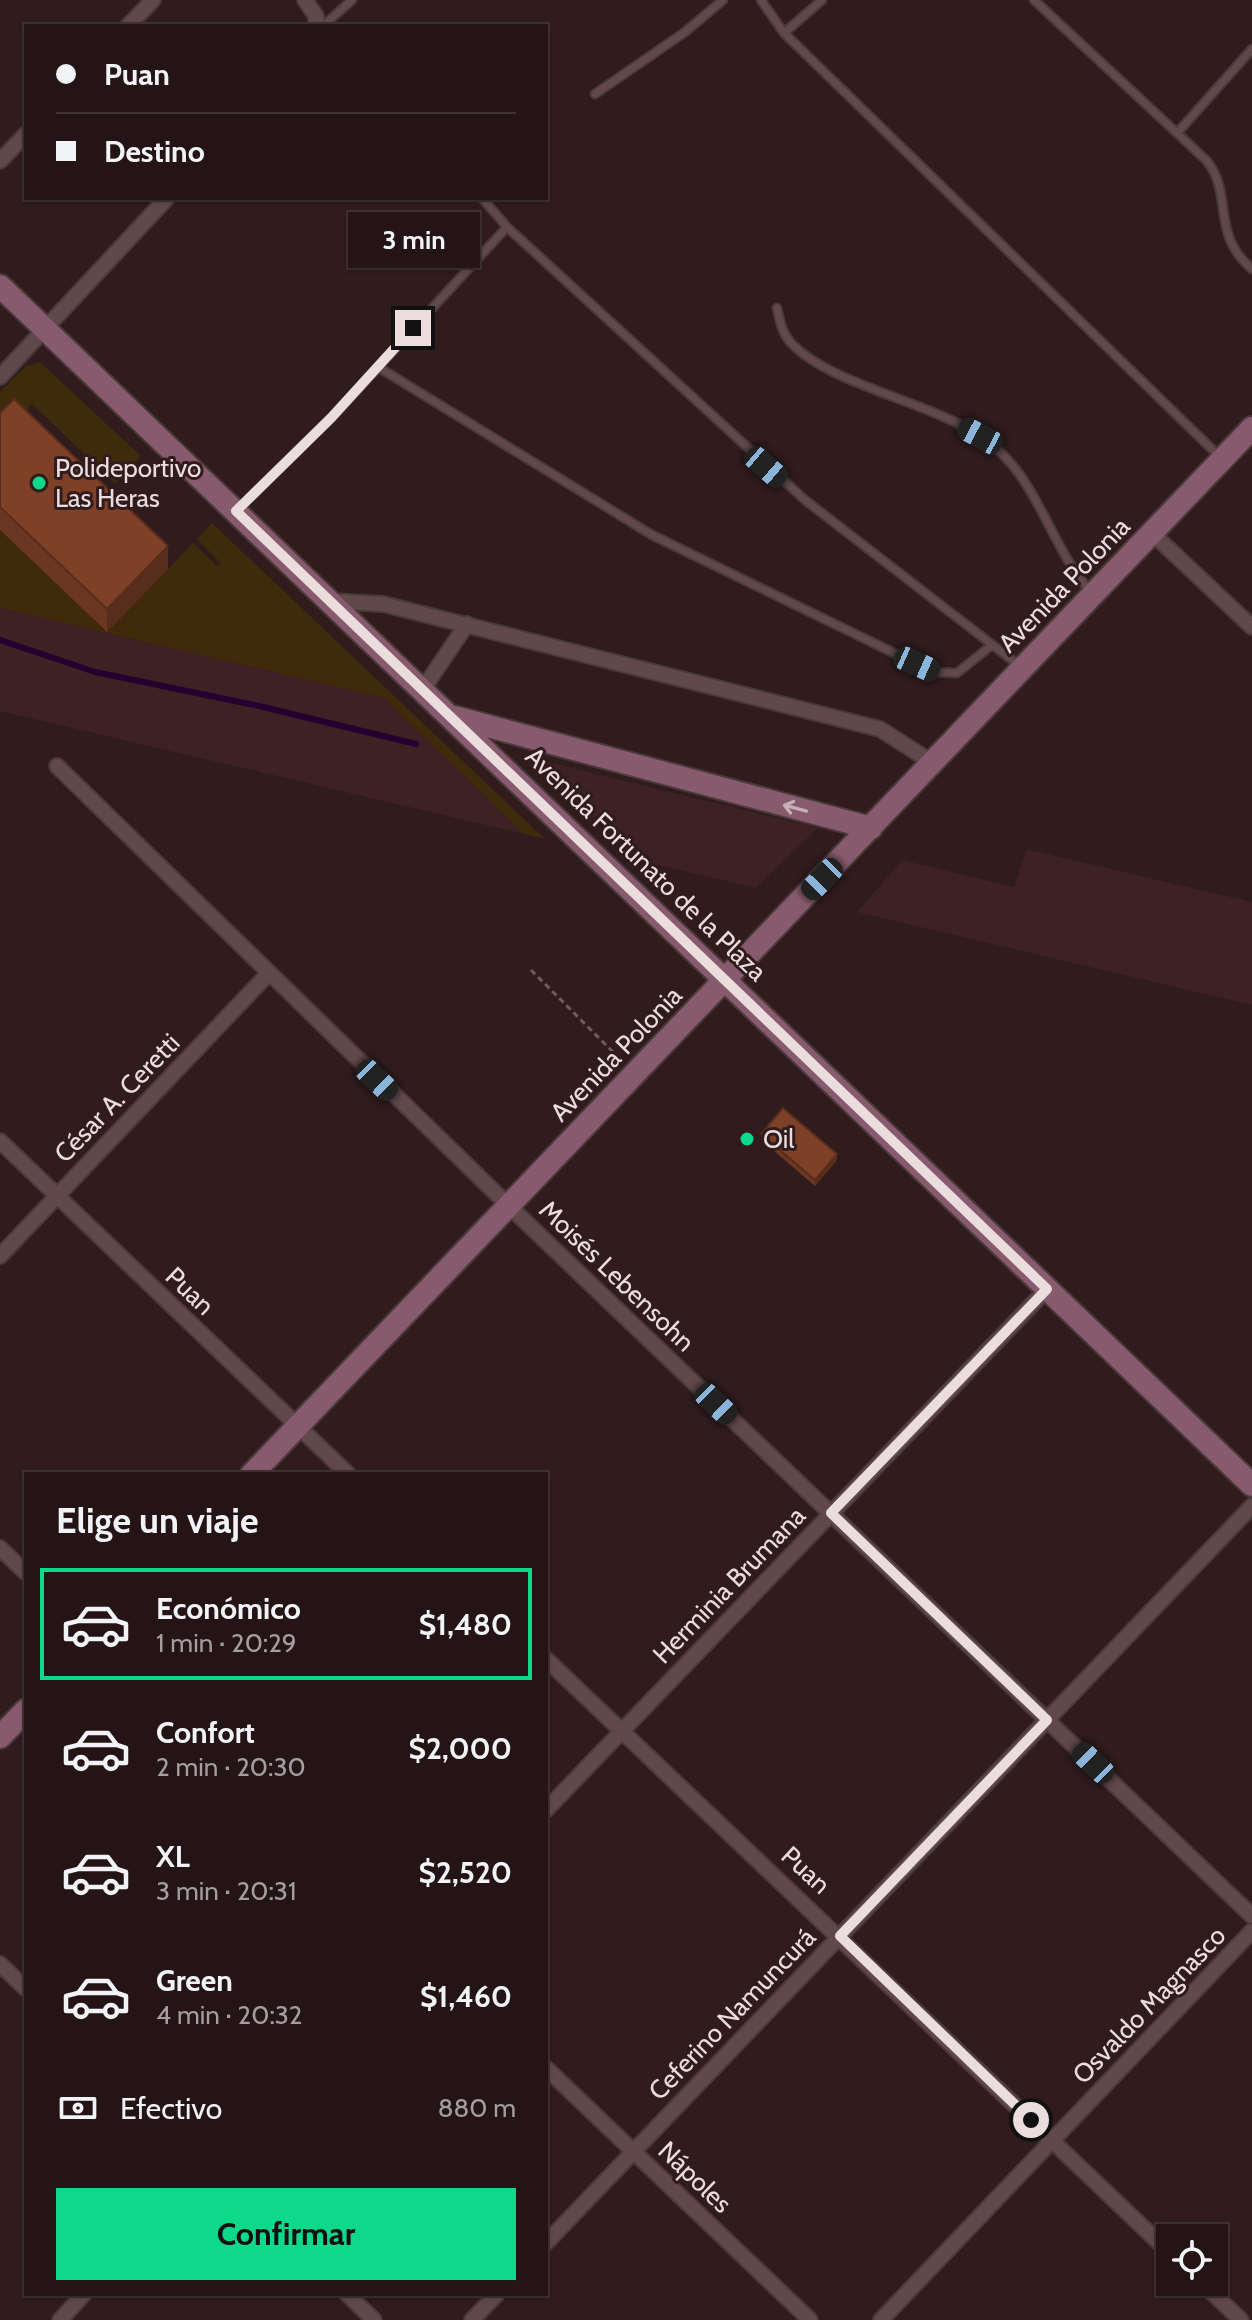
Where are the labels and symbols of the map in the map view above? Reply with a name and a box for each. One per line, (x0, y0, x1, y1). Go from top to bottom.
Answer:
callout: 3 min (347, 212, 479, 268)
route end (395, 310, 431, 346)
car (953, 414, 1007, 458)
car (740, 442, 792, 492)
place label: Polideportivo Las Heras (55, 452, 201, 514)
marker: Polideportivo Las Heras (30, 474, 48, 492)
street label: Avenida Polonia (992, 510, 1137, 659)
car (890, 643, 944, 685)
street label: Avenida Fortunato de la Plaza (519, 740, 774, 988)
one-way arrow (783, 800, 809, 815)
car (797, 853, 847, 905)
street label: Avenida Polonia (544, 979, 689, 1128)
street label: César A. Ceretti (48, 1027, 186, 1169)
car (351, 1055, 403, 1105)
place label: Oil (763, 1123, 795, 1155)
marker: Oil (738, 1130, 756, 1148)
street label: Moisés Lebensohn (533, 1194, 701, 1358)
street label: Puan (159, 1260, 221, 1322)
car (690, 1379, 742, 1429)
street label: Herminia Brumana (646, 1500, 812, 1670)
car (1067, 1738, 1119, 1788)
street label: Puan (775, 1839, 837, 1901)
street label: Osvaldo Magnasco (1066, 1920, 1232, 2090)
street label: Ceferino Namuncurá (642, 1921, 823, 2107)
route start (1013, 2102, 1049, 2138)
street label: Nápoles (652, 2134, 738, 2220)

